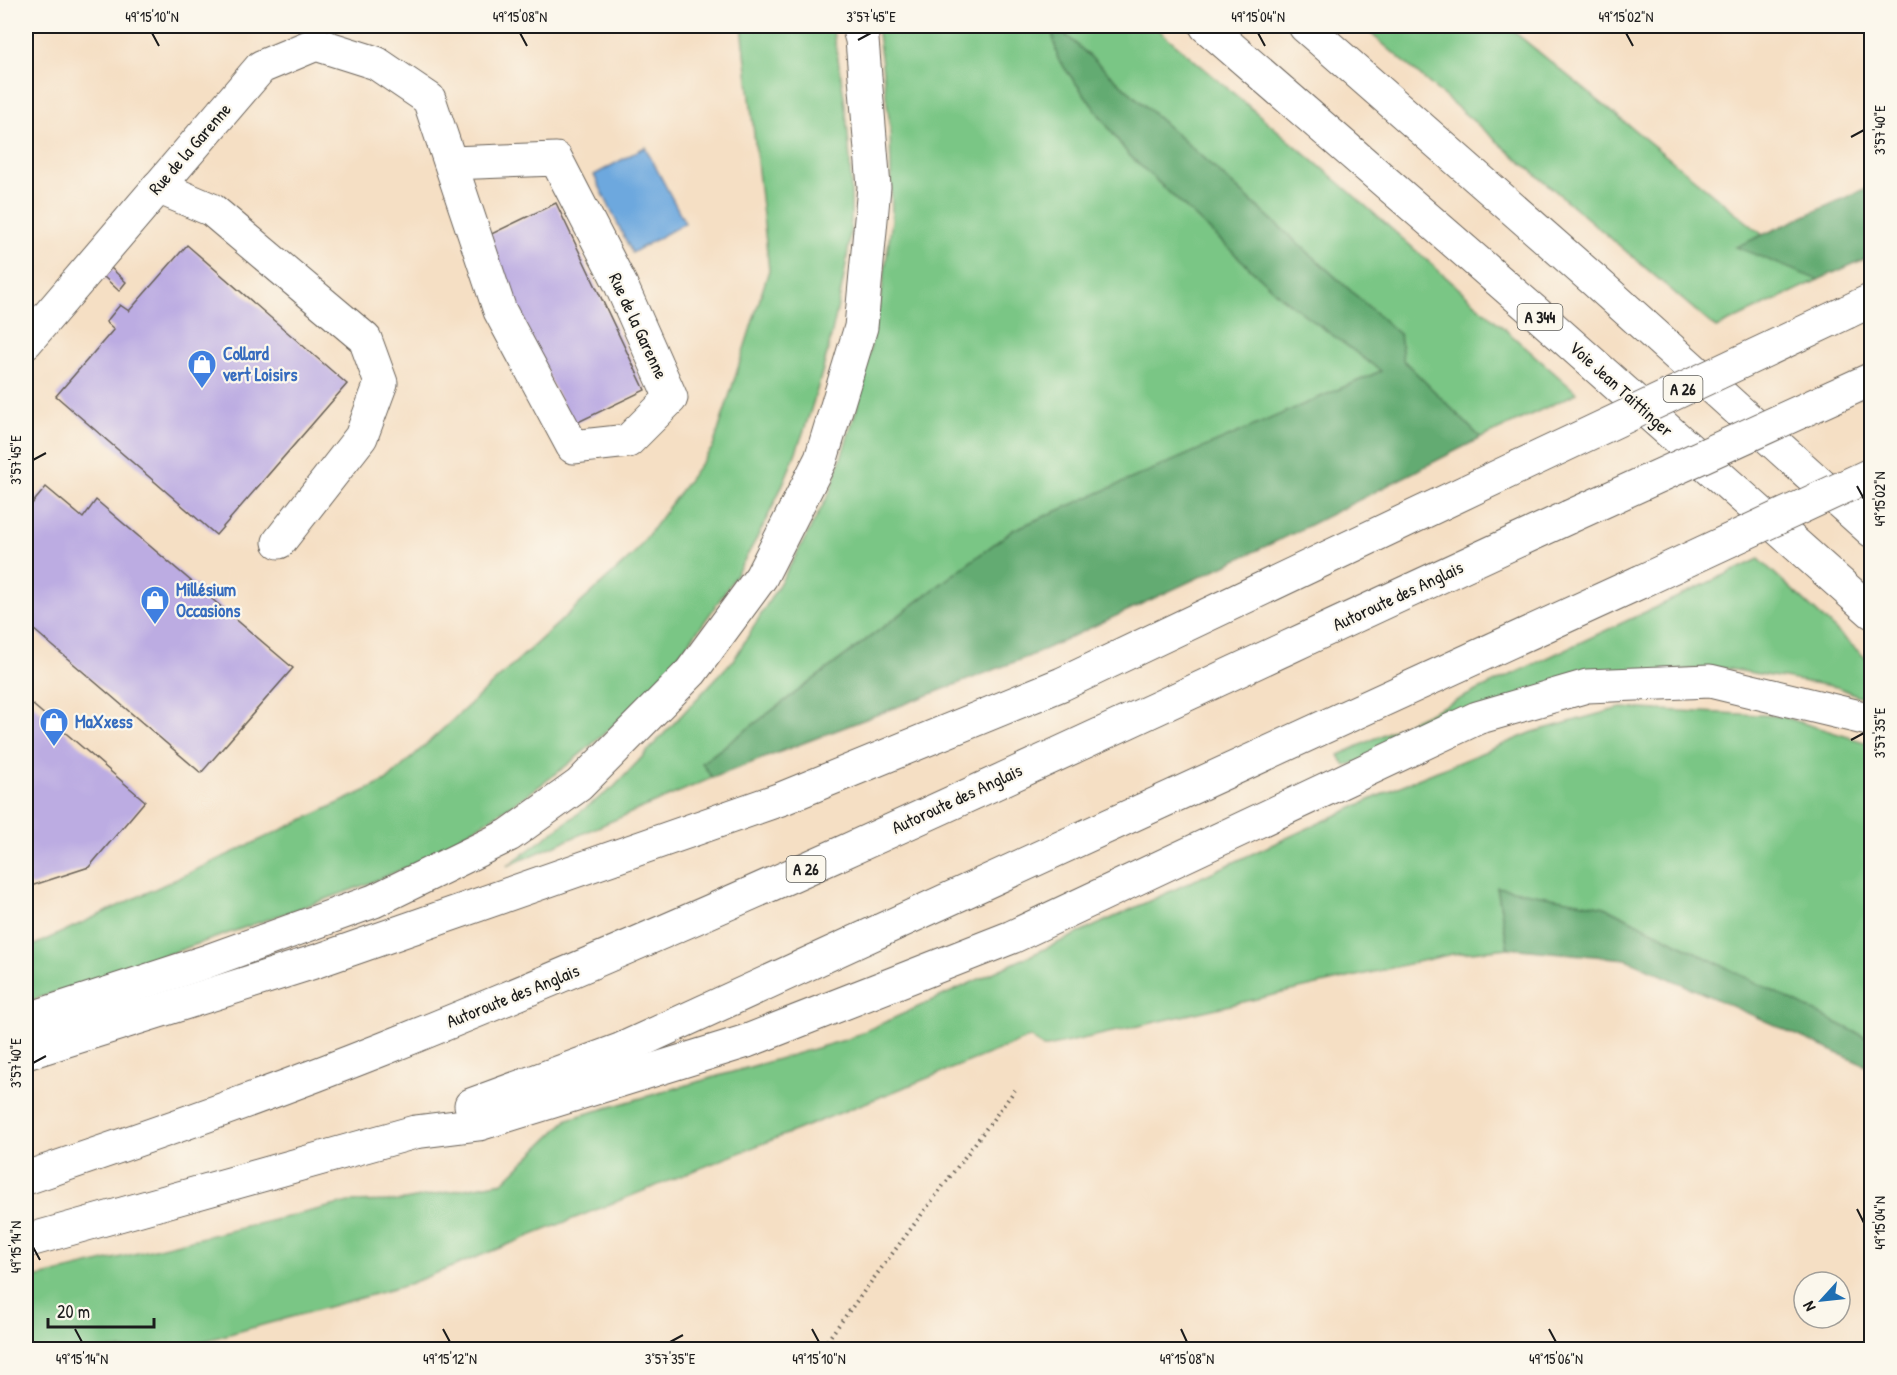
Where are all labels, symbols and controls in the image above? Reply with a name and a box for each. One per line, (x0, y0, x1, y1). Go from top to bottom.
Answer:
text: 49°15'10"N (125, 6, 179, 27)
text: 49°15'08"N (493, 6, 547, 27)
text: 3°57'45"E (846, 6, 896, 27)
text: 49°15'04"N (1231, 6, 1285, 27)
text: 49°15'02"N (1598, 6, 1654, 27)
street label: Rue de la Garenne (143, 97, 237, 200)
text: 3°57'40"E (1869, 105, 1890, 155)
street label: Rue de la Garenne (603, 269, 674, 383)
road number: A 344 (1518, 304, 1562, 330)
street label: Voie Jean Taittinger (1564, 335, 1679, 442)
place label: Collard vert Loisirs (222, 341, 297, 387)
shop icon: Collard vert Loisirs (186, 348, 218, 390)
road number: A 26 (1664, 376, 1702, 402)
text: 3°57'45"E (5, 435, 26, 485)
text: 49°15'02"N (1869, 471, 1890, 527)
street label: Autoroute des Anglais (1328, 554, 1467, 637)
place label: Millésium Occasions (176, 577, 240, 623)
shop icon: Millésium Occasions (139, 584, 171, 626)
shop icon: MaXxess (38, 706, 70, 748)
text: 3°57'35"E (1869, 707, 1890, 758)
place label: MaXxess (75, 709, 133, 734)
street label: Autoroute des Anglais (887, 757, 1026, 840)
road number: A 26 (786, 856, 826, 882)
street label: Autoroute des Anglais (443, 957, 583, 1034)
text: 3°57'40"E (5, 1038, 26, 1088)
text: 49°15'04"N (1869, 1196, 1890, 1250)
text: 49°15'14"N (5, 1221, 26, 1273)
north arrow (1792, 1270, 1852, 1330)
scale bar (48, 1291, 154, 1329)
text: N (1797, 1298, 1820, 1316)
text: 20 m (57, 1299, 90, 1324)
text: 49°15'14"N (56, 1348, 108, 1369)
text: 49°15'12"N (423, 1348, 477, 1369)
text: 3°57'35"E (645, 1348, 696, 1369)
text: 49°15'10"N (792, 1348, 846, 1369)
text: 49°15'08"N (1160, 1348, 1214, 1369)
text: 49°15'06"N (1529, 1348, 1583, 1369)

